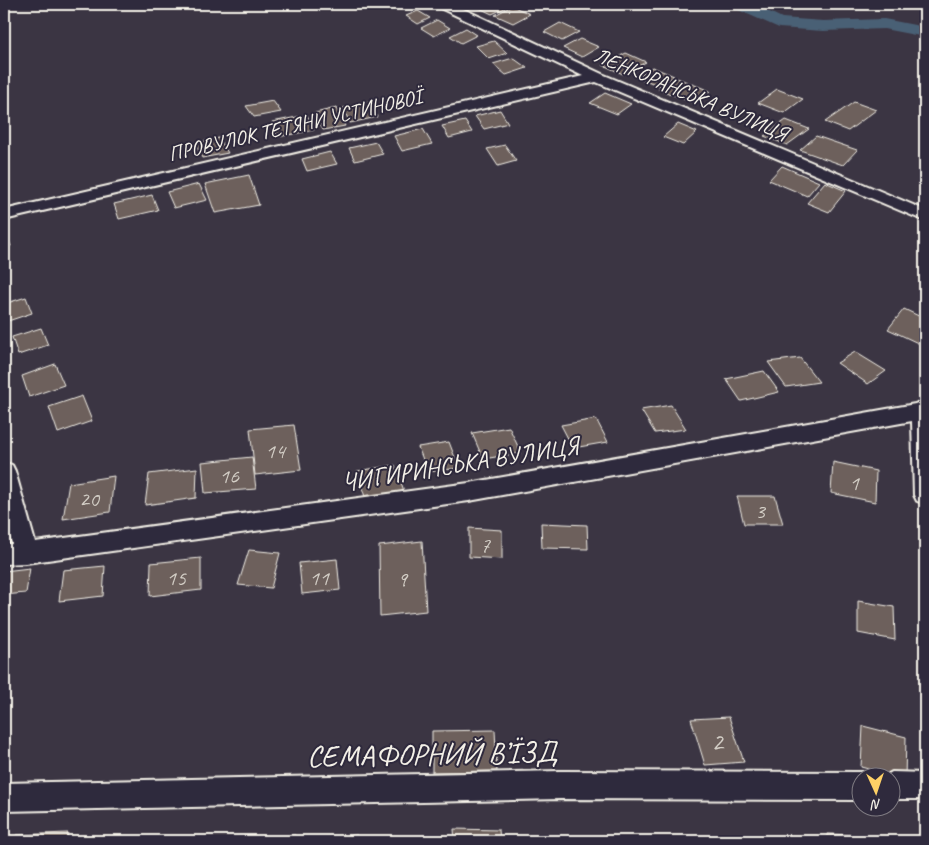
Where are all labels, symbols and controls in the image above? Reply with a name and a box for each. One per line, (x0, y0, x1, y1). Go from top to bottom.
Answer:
street label: ЛЕНКОРАНСЬКА ВУЛИЦЯ (590, 42, 795, 148)
street label: ПРОВУЛОК ТЕТЯНИ УСТИНОВОЇ (166, 82, 429, 167)
street label: ЧИГИРИНСЬКА ВУЛИЦЯ (340, 429, 585, 498)
house number: 14 (265, 437, 287, 465)
house number: 16 (219, 462, 240, 490)
house number: 1 (849, 469, 860, 497)
house number: 20 (79, 485, 101, 513)
house number: 3 (755, 497, 767, 525)
house number: 7 (480, 531, 491, 559)
house number: 15 (166, 564, 187, 592)
house number: 11 (309, 564, 330, 592)
house number: 9 (397, 565, 409, 593)
house number: 2 (711, 725, 725, 758)
street label: СЕМАФОРНИЙ В’ЇЗД (307, 733, 559, 775)
north arrow (852, 768, 902, 818)
text: N (870, 796, 881, 813)

